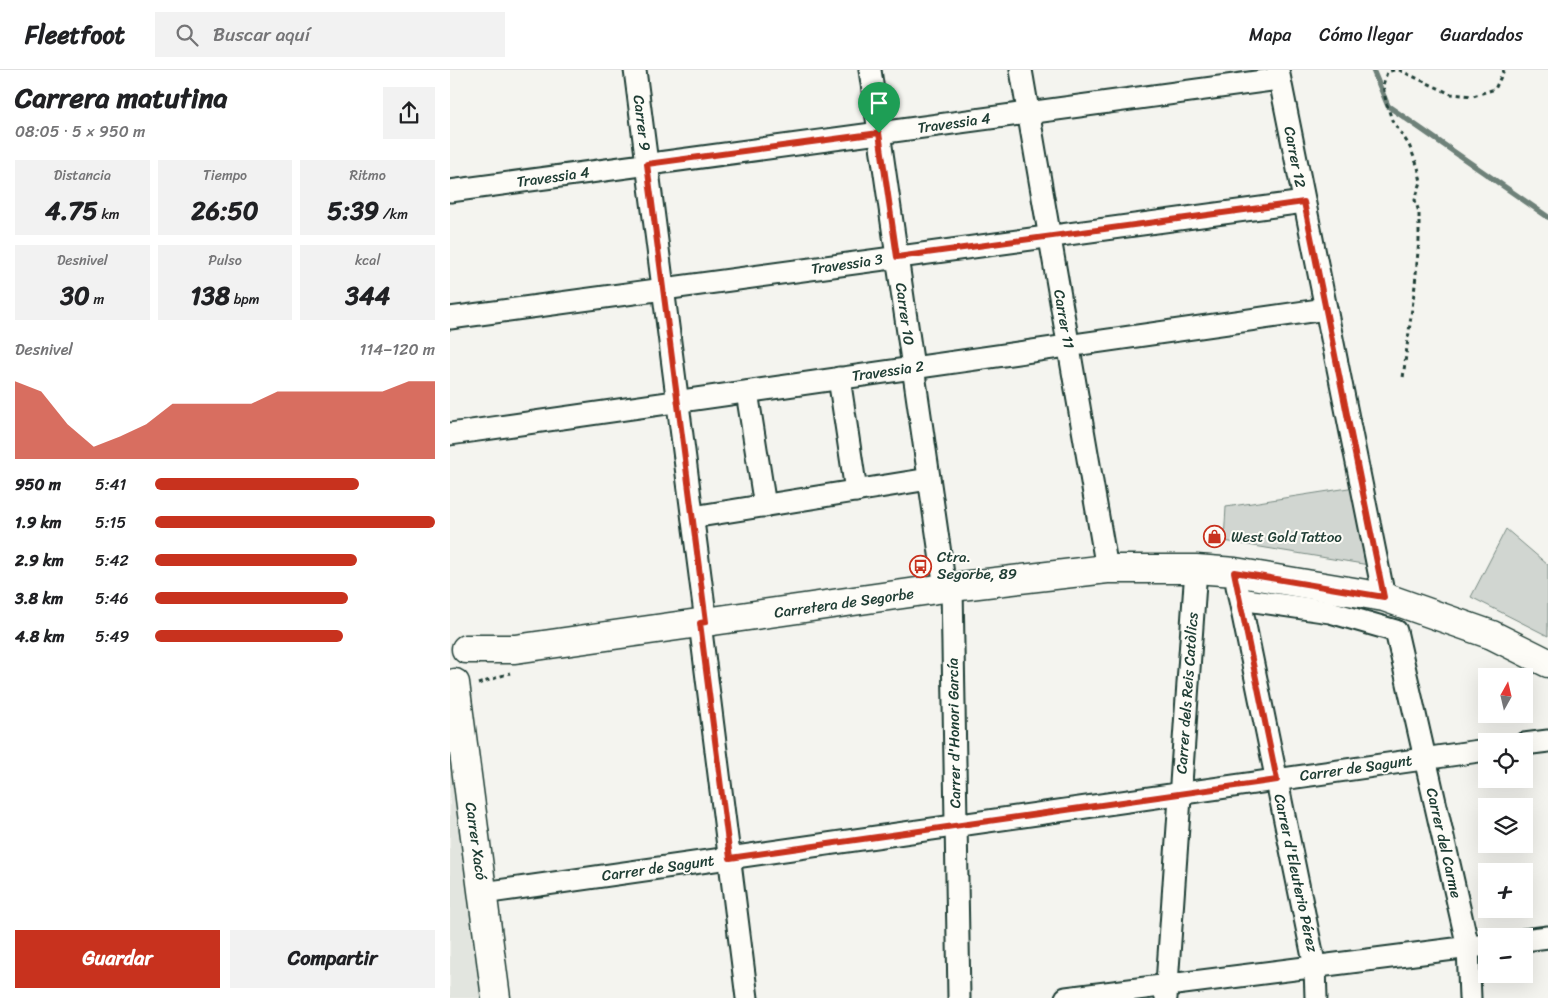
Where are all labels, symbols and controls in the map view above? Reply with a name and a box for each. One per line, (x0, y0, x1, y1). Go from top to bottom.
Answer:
search box (155, 12, 505, 57)
text: Fleetfoot (25, 14, 125, 56)
text: Buscar aquí (213, 18, 310, 51)
text: Mapa (1249, 19, 1291, 51)
text: Cómo llegar (1319, 19, 1412, 51)
text: Guardados (1440, 19, 1523, 51)
icon: search (173, 21, 201, 49)
text: Carrera matutina (15, 73, 228, 122)
pin (858, 82, 900, 133)
button: share (383, 87, 435, 139)
icon: arrive (865, 89, 893, 117)
street label: Carrer 9 (626, 94, 658, 152)
street label: Travessia 4 (916, 105, 992, 141)
text: 08:05 · 5 × 950 m (15, 117, 145, 146)
street label: Carrer 12 (1276, 124, 1314, 190)
street label: Travessia 4 (515, 159, 591, 195)
text: Distancia (54, 163, 111, 188)
text: Tiempo (203, 163, 247, 188)
text: Ritmo (349, 163, 386, 188)
text: 4.75 (45, 188, 98, 233)
text: 26:50 (191, 188, 259, 233)
text: 5:39 (327, 188, 379, 233)
text: km (98, 202, 120, 227)
text: /km (379, 202, 408, 227)
street label: Travessia 3 (809, 246, 885, 282)
text: Desnivel (57, 248, 108, 273)
text: Pulso (208, 248, 242, 273)
text: kcal (355, 248, 380, 273)
text: 30 (60, 273, 90, 318)
text: 138 (190, 273, 230, 318)
text: 344 (345, 273, 390, 318)
street label: Carrer 10 (888, 281, 922, 347)
text: m (90, 287, 104, 312)
text: bpm (230, 287, 260, 312)
street label: Carrer 11 (1046, 287, 1082, 351)
text: Desnivel (15, 335, 73, 364)
text: 114–120 m (360, 335, 435, 364)
street label: Travessia 2 (850, 353, 926, 389)
text: 950 m (15, 470, 61, 499)
text: 5:41 (95, 470, 126, 499)
text: 1.9 km (15, 508, 61, 537)
text: 5:15 (95, 508, 126, 537)
place label: West Gold Tattoo (1231, 524, 1342, 550)
shop icon: West Gold Tattoo (1203, 525, 1227, 549)
place label: Ctra. Segorbe, 89 (937, 544, 1017, 587)
text: 2.9 km (15, 546, 64, 575)
text: 5:42 (95, 546, 129, 575)
bus stop icon: Ctra. Segorbe, 89 (909, 554, 933, 578)
street label: Carretera de Segorbe (772, 580, 916, 626)
text: 3.8 km (15, 584, 63, 613)
text: 5:46 (95, 584, 129, 613)
street label: Carrer dels Reis Catòlics (1168, 611, 1206, 775)
text: 4.8 km (15, 622, 64, 651)
text: 5:49 (95, 622, 129, 651)
street label: Carrer d'Honori García (940, 657, 968, 809)
north arrow (1478, 668, 1532, 722)
map controls (1478, 668, 1533, 983)
button: locate (1478, 733, 1533, 788)
street label: Carrer de Sagunt (1298, 747, 1414, 789)
street label: Carrer del Carme (1419, 785, 1469, 901)
street label: Carrer d'Eleuterio Pérez (1267, 791, 1326, 955)
button: layers (1478, 798, 1533, 853)
street label: Carrer Xacó (458, 800, 494, 882)
street label: Carrer de Sagunt (600, 847, 716, 889)
button: + (1478, 863, 1533, 918)
button: − (1478, 928, 1533, 983)
button: Guardar (15, 930, 220, 988)
button: Compartir (230, 930, 435, 988)

